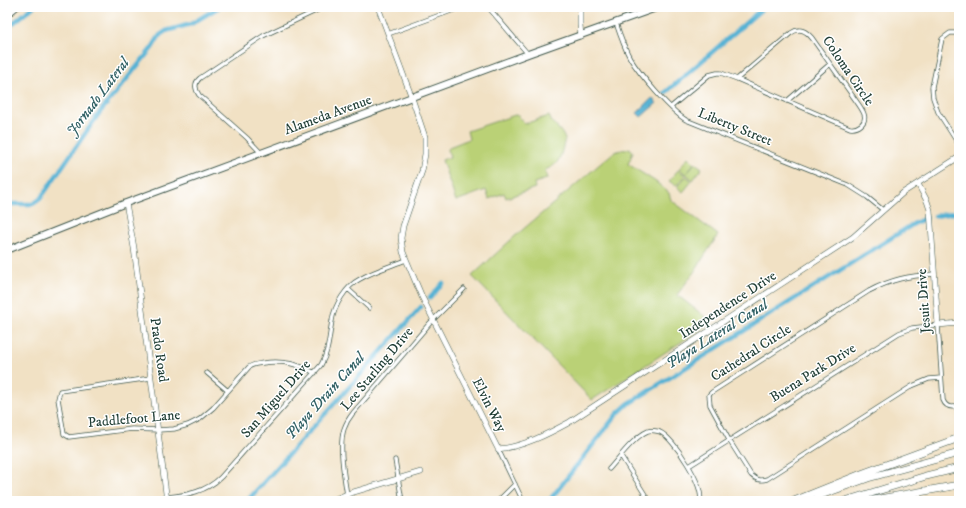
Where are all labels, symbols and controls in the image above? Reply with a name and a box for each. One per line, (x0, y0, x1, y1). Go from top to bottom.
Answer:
street label: Coloma Circle (818, 33, 878, 110)
water label: Jornado Lateral (62, 52, 135, 140)
street label: Alameda Avenue (282, 91, 374, 139)
street label: Liberty Street (695, 104, 775, 150)
street label: Independence Drive (676, 267, 780, 343)
street label: Jesuit Drive (913, 268, 935, 336)
water label: Playa Lateral Canal (663, 294, 773, 373)
street label: Prado Road (146, 317, 172, 383)
street label: Cathedral Circle (707, 320, 795, 386)
street label: Lee Starling Drive (337, 323, 417, 415)
street label: Buena Park Drive (767, 339, 859, 407)
water label: Playa Drain Canal (281, 347, 370, 443)
street label: San Miguel Drive (237, 356, 315, 442)
street label: Elvin Way (468, 375, 510, 436)
street label: Paddlefoot Lane (87, 406, 181, 432)

